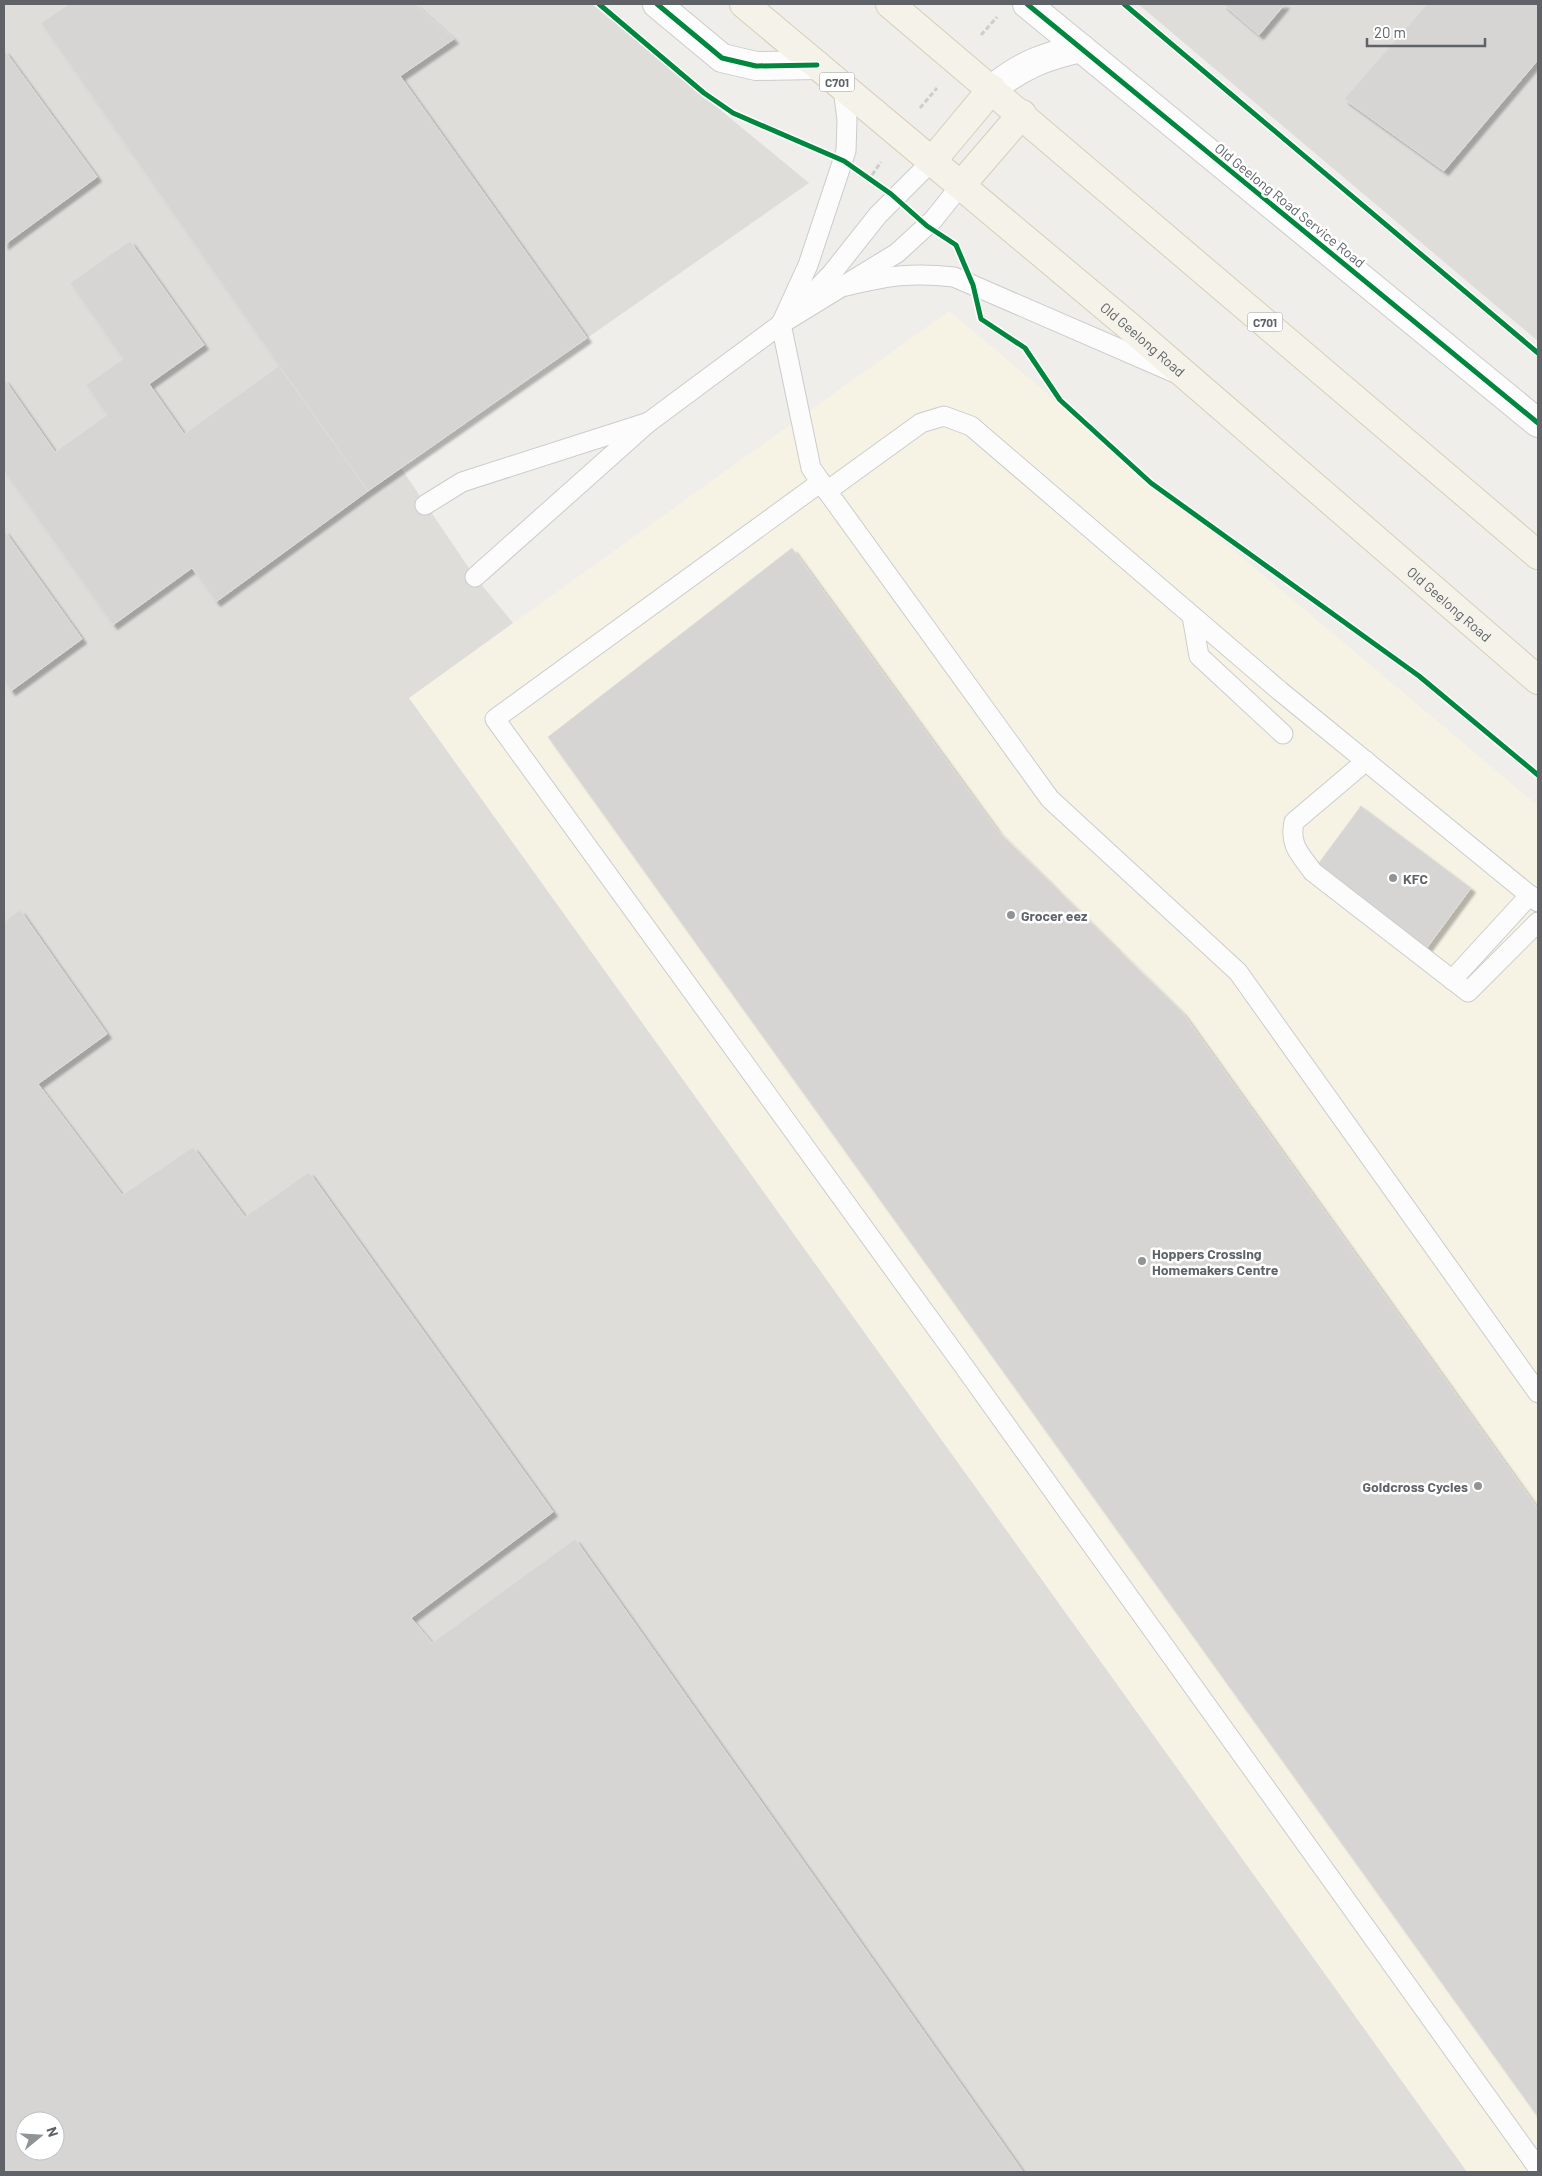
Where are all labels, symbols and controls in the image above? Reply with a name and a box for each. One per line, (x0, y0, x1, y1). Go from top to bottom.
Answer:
scale bar (1367, 15, 1484, 47)
text: 20 m (1374, 23, 1406, 41)
road number: C701 (820, 72, 854, 91)
street label: Old Geelong Road Service Road (1212, 139, 1368, 271)
street label: Old Geelong Road (1098, 298, 1189, 380)
road number: C701 (1248, 313, 1282, 332)
street label: Old Geelong Road (1404, 563, 1495, 645)
place label: KFC (1403, 870, 1428, 887)
marker: KFC (1387, 872, 1399, 884)
place label: Grocer eez (1021, 907, 1088, 924)
marker: Grocer eez (1005, 909, 1017, 921)
place label: Hoppers Crossing Homemakers Centre (1152, 1245, 1279, 1278)
marker: Hoppers Crossing Homemakers Centre (1136, 1255, 1148, 1267)
place label: Goldcross Cycles (1362, 1478, 1468, 1495)
marker: Goldcross Cycles (1472, 1480, 1484, 1492)
north arrow (15, 2111, 65, 2161)
text: N (43, 2125, 62, 2139)

